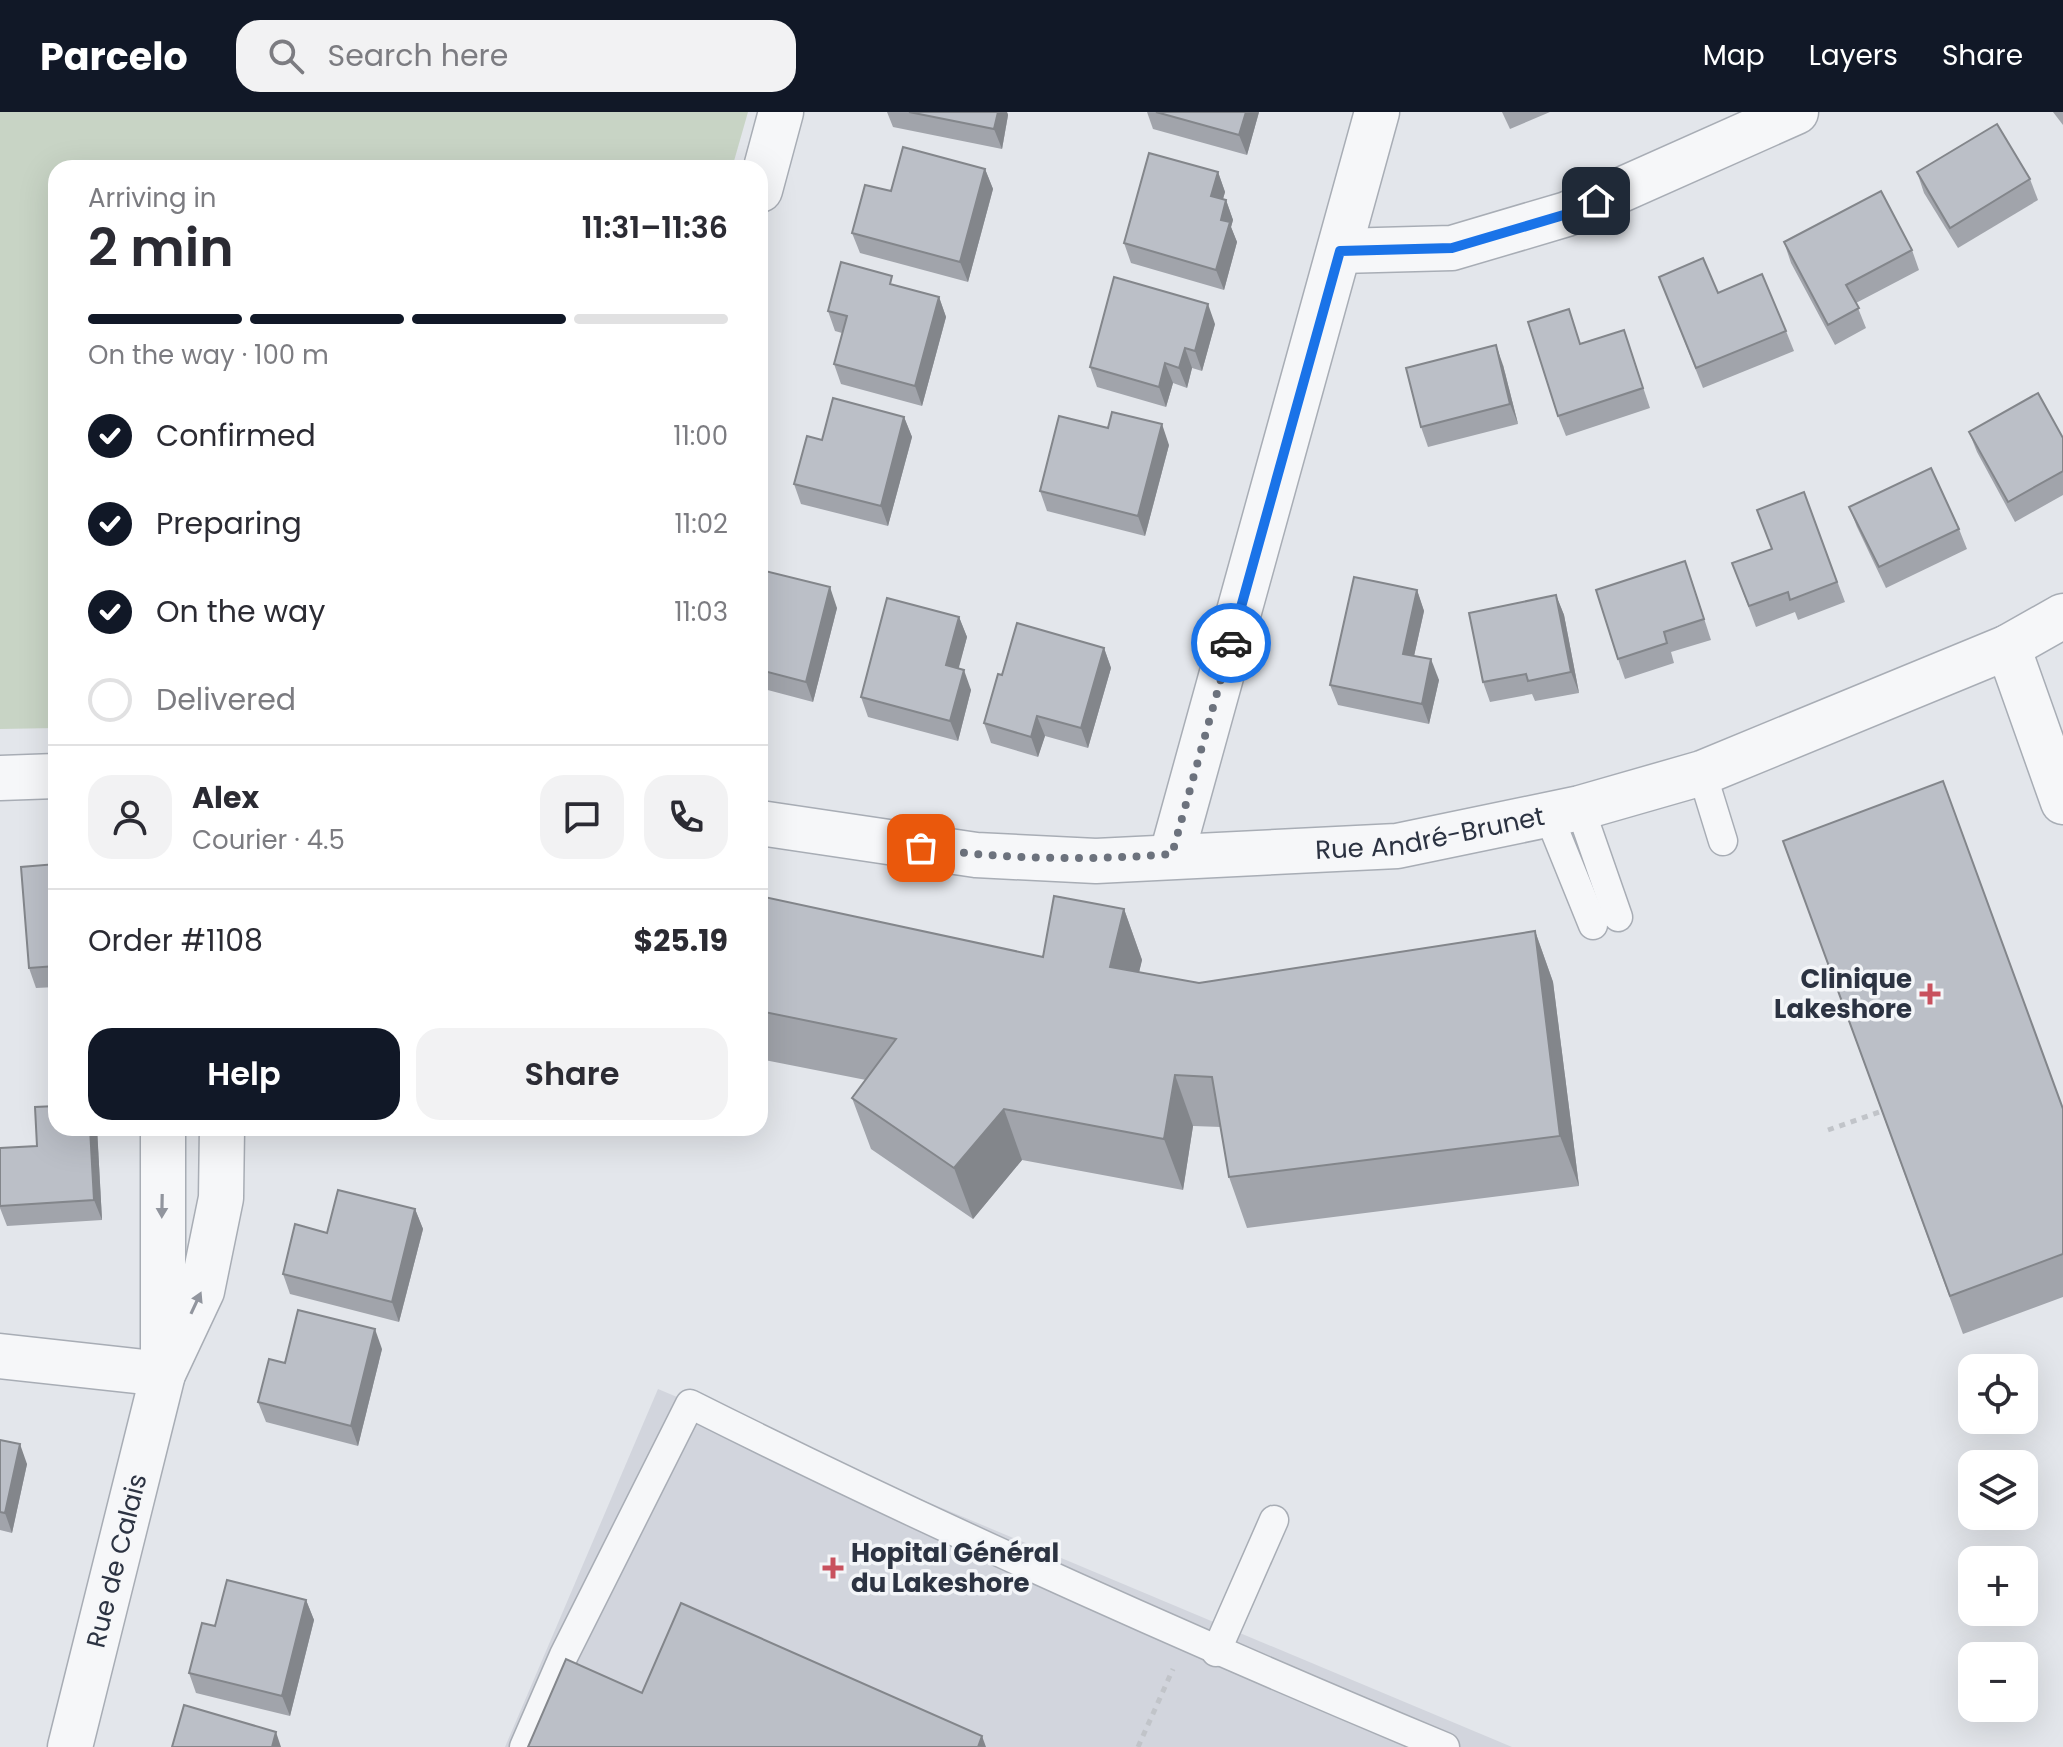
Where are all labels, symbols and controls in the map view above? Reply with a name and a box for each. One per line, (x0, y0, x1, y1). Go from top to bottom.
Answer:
search box (236, 20, 796, 92)
text: Parcelo (40, 30, 188, 83)
icon: search (264, 34, 308, 78)
text: Search here (328, 34, 508, 77)
text: Map (1703, 36, 1765, 75)
text: Layers (1809, 36, 1898, 75)
text: Share (1942, 36, 2023, 75)
pin (1562, 167, 1630, 235)
icon: home (1574, 179, 1618, 223)
text: Arriving in (88, 180, 217, 216)
text: 11:31–11:36 (582, 206, 728, 249)
text: 2 min (88, 211, 234, 284)
text: On the way · 100 m (88, 337, 329, 373)
icon: check (88, 414, 132, 458)
text: Confirmed (156, 414, 316, 457)
text: 11:00 (673, 418, 728, 454)
icon: check (88, 502, 132, 546)
text: Preparing (156, 502, 302, 545)
text: 11:02 (675, 506, 728, 542)
icon: check (88, 590, 132, 634)
text: On the way (156, 590, 325, 633)
text: 11:03 (674, 594, 728, 630)
courier (1191, 603, 1271, 683)
icon: car (1209, 621, 1253, 665)
text: Delivered (156, 678, 296, 721)
button: person (88, 775, 172, 859)
button: chat (540, 775, 624, 859)
button: phone (644, 775, 728, 859)
text: Alex (192, 776, 259, 819)
street label: Rue André-Brunet (1314, 798, 1548, 868)
pin (887, 814, 955, 882)
text: Courier · 4.5 (192, 822, 345, 858)
icon: bag (899, 826, 943, 870)
text: Order #1108 (88, 919, 263, 962)
text: $25.19 (633, 919, 728, 962)
place label: Clinique Lakeshore (1774, 961, 1912, 1027)
marker: Clinique Lakeshore (1919, 983, 1941, 1005)
button: Help (88, 1028, 400, 1120)
button: Share (416, 1028, 728, 1120)
one-way arrow (156, 1194, 168, 1219)
one-way arrow (189, 1292, 203, 1315)
map controls (1958, 1354, 2038, 1722)
button: locate (1958, 1354, 2038, 1434)
button: layers (1958, 1450, 2038, 1530)
street label: Rue de Calais (77, 1470, 155, 1651)
place label: Hopital Général du Lakeshore (851, 1535, 1059, 1601)
button: + (1958, 1546, 2038, 1626)
marker: Hopital Général du Lakeshore (822, 1557, 844, 1579)
button: − (1958, 1642, 2038, 1722)

